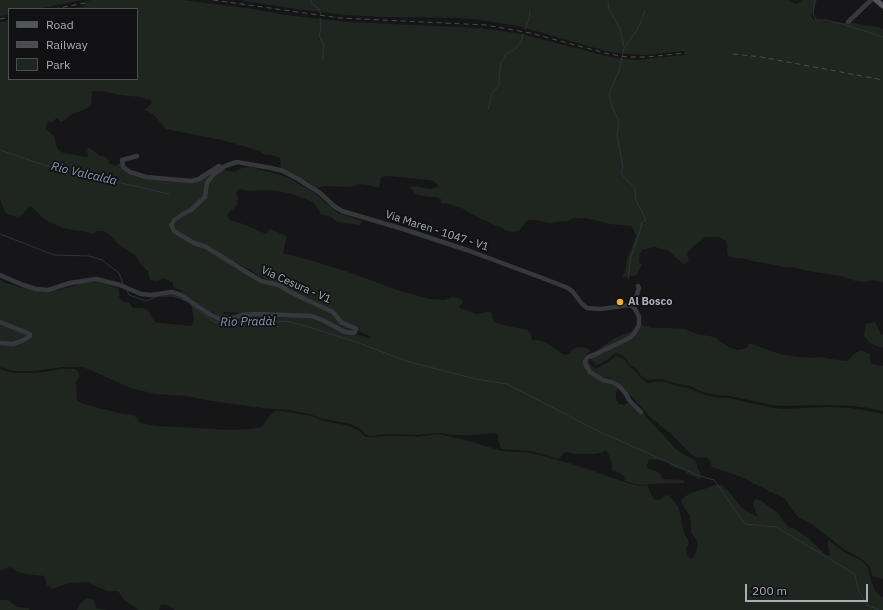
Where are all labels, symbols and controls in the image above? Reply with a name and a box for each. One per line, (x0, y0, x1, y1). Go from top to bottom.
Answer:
legend (8, 8, 138, 80)
text: Road (46, 17, 74, 32)
text: Railway (46, 37, 88, 52)
text: Park (46, 57, 70, 72)
water label: Rio Valcalda (50, 159, 118, 189)
street label: Via Maren - 1047 - V1 (384, 208, 490, 254)
street label: Via Cesura - V1 (259, 264, 333, 306)
place label: Al Bosco (628, 295, 672, 309)
marker: Al Bosco (615, 297, 625, 307)
water label: Rio Pradàl (220, 314, 276, 330)
scale bar (747, 576, 870, 602)
text: 200 m (752, 583, 787, 598)

